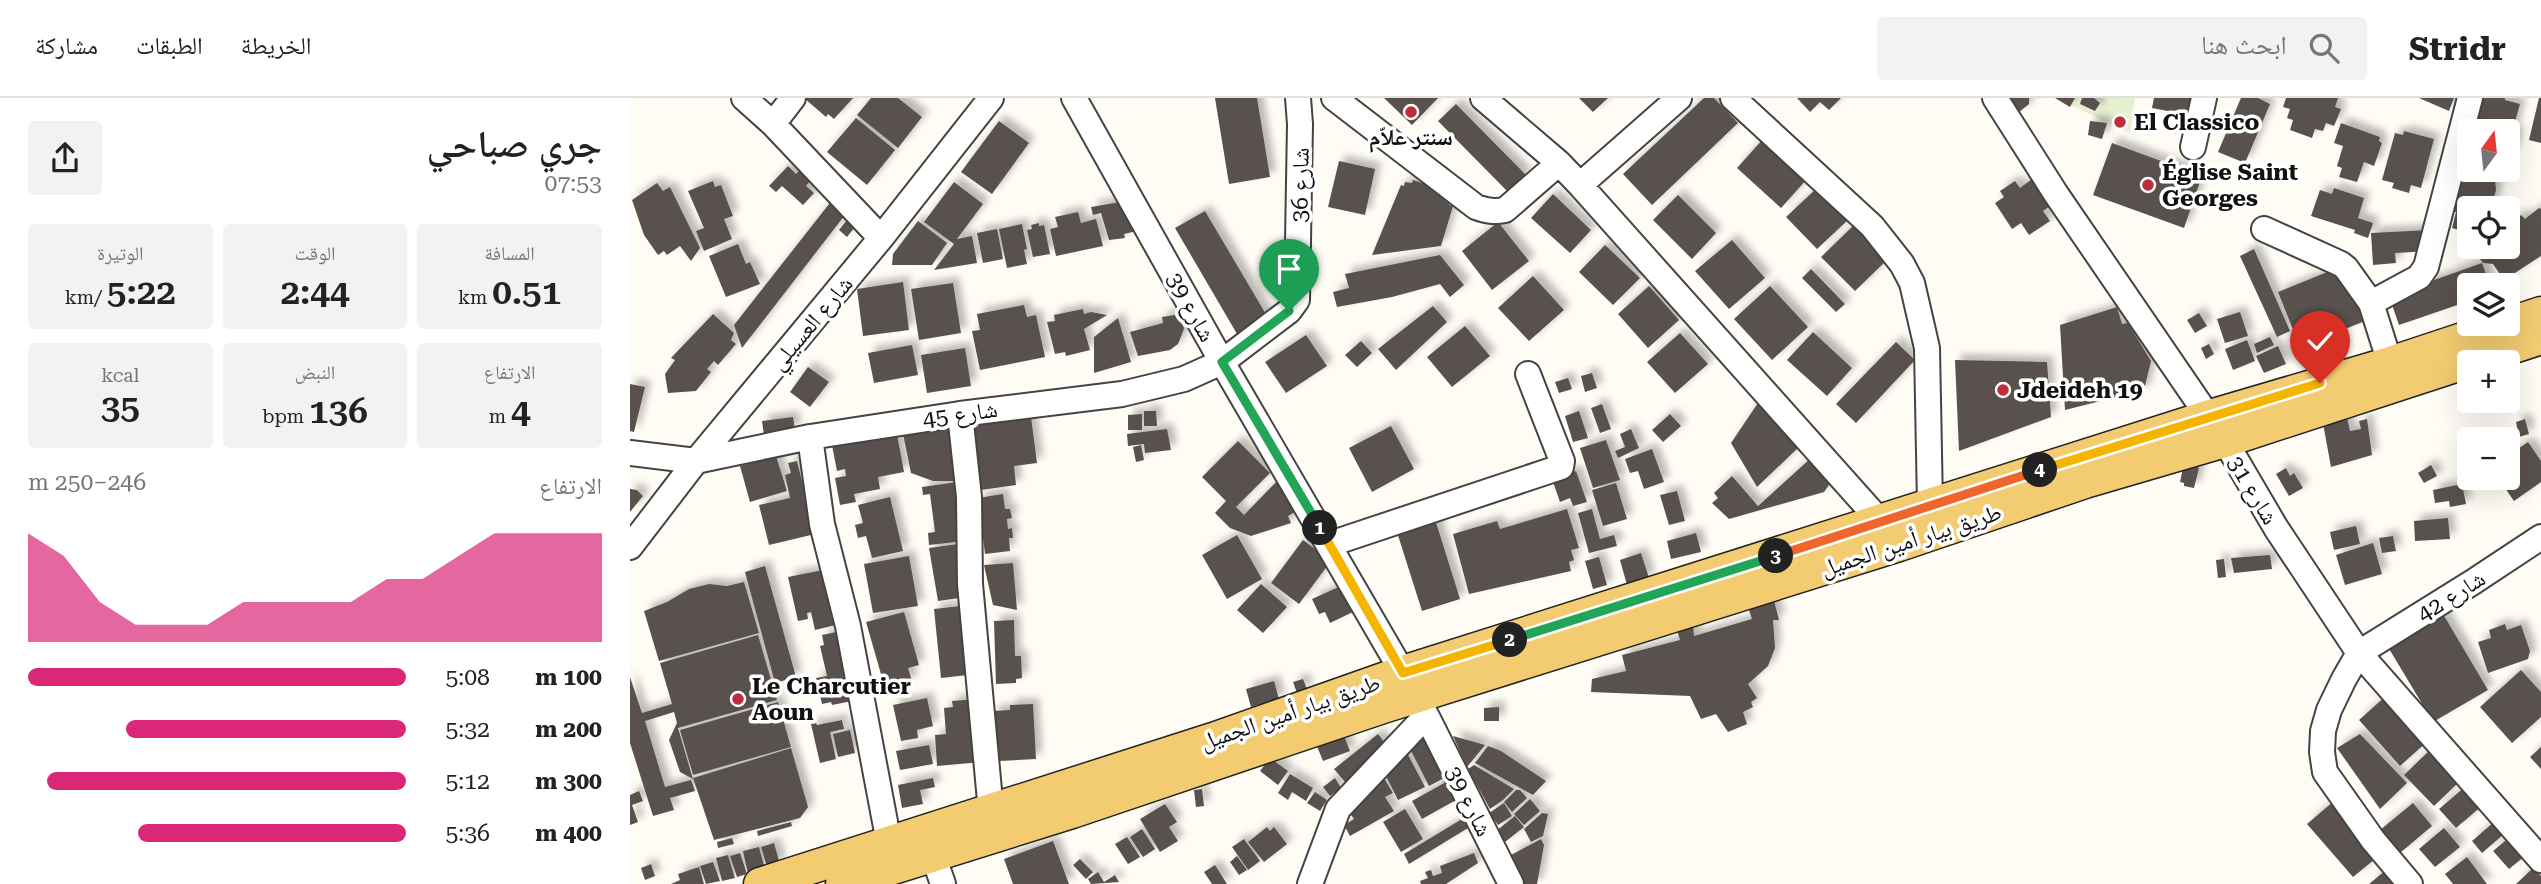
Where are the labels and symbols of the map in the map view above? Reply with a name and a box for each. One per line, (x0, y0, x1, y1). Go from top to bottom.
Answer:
marker: سنتر علاّم (1403, 104, 1419, 120)
place label: El Classico (2134, 109, 2259, 136)
marker: El Classico (2112, 114, 2128, 130)
north arrow (2457, 119, 2520, 182)
place label: سنتر علاّم (1369, 124, 1453, 153)
street label: شارع 36 (1286, 147, 1316, 223)
place label: Église Saint Georges (2162, 158, 2298, 212)
marker: Église Saint Georges (2140, 177, 2156, 193)
pin (1259, 239, 1319, 311)
street label: شارع 39 (1160, 268, 1221, 347)
street label: شارع العسيلي (764, 271, 862, 379)
pin (2290, 311, 2350, 383)
place label: Jdeideh 19 (2017, 377, 2143, 404)
marker: Jdeideh 19 (1995, 382, 2011, 398)
street label: شارع 45 (921, 396, 999, 434)
street label: شارع 31 (2221, 451, 2284, 530)
pin: 4 (2022, 452, 2058, 488)
street label: طريق بيار أمين الجميل (1817, 498, 2005, 582)
pin: 1 (1302, 510, 1338, 546)
pin: 3 (1758, 538, 1794, 574)
street label: شارع 42 (2412, 565, 2491, 629)
pin: 2 (1492, 622, 1528, 658)
street label: طريق بيار أمين الجميل (1196, 668, 1384, 756)
place label: Le Charcutier Aoun (752, 673, 911, 726)
marker: Le Charcutier Aoun (730, 691, 746, 707)
street label: شارع 39 (1439, 762, 1498, 841)

